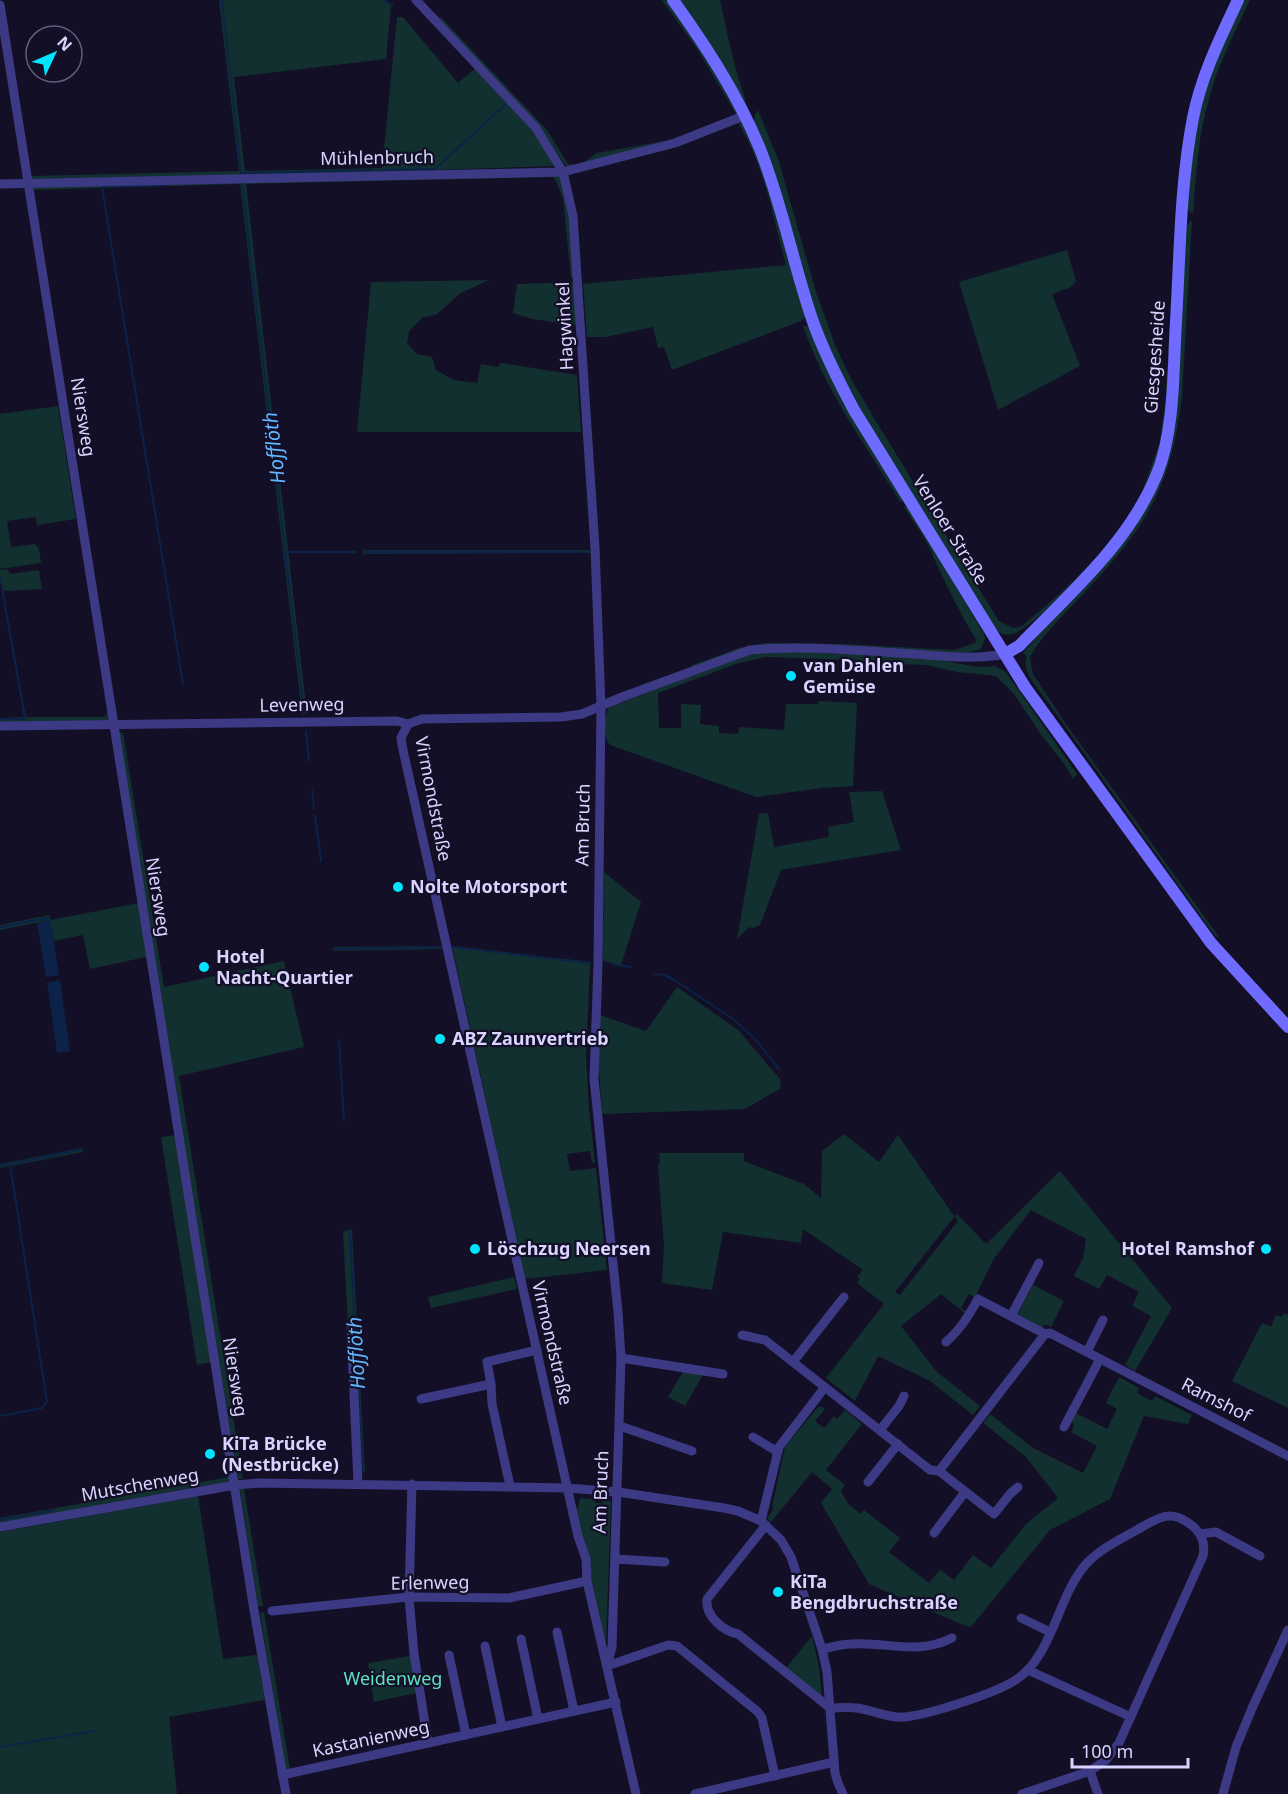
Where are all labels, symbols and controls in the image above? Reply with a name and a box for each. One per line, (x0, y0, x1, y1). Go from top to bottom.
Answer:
north arrow (24, 24, 84, 84)
text: N (52, 31, 77, 56)
street label: Mühlenbruch (320, 144, 434, 170)
street label: Hagwinkel (550, 281, 578, 371)
street label: Giesgesheide (1138, 299, 1170, 414)
street label: Niersweg (66, 376, 102, 458)
water label: Hofflöth (256, 411, 291, 486)
street label: Venloer Straße (908, 470, 994, 589)
place label: van Dahlen Gemüse (803, 653, 904, 698)
marker: van Dahlen Gemüse (784, 669, 798, 683)
street label: Levenweg (259, 691, 345, 717)
street label: Virmondstraße (410, 734, 458, 863)
street label: Am Bruch (569, 783, 595, 867)
street label: Niersweg (141, 856, 177, 938)
place label: Nolte Motorsport (410, 874, 568, 898)
marker: Nolte Motorsport (391, 880, 405, 894)
place label: Hotel Nacht-Quartier (216, 944, 353, 989)
marker: Hotel Nacht-Quartier (197, 960, 211, 974)
place label: ABZ Zaunvertrieb (452, 1026, 609, 1050)
marker: ABZ Zaunvertrieb (433, 1032, 447, 1046)
place label: Löschzug Neersen (487, 1236, 651, 1260)
place label: Hotel Ramshof (1121, 1236, 1255, 1260)
marker: Löschzug Neersen (468, 1242, 482, 1256)
marker: Hotel Ramshof (1259, 1242, 1273, 1256)
street label: Virmondstraße (527, 1278, 579, 1407)
water label: Hofflöth (340, 1316, 371, 1390)
street label: Niersweg (218, 1336, 254, 1418)
street label: Ramshof (1178, 1371, 1256, 1427)
place label: KiTa Brücke (Nestbrücke) (222, 1431, 339, 1476)
marker: KiTa Brücke (Nestbrücke) (203, 1447, 217, 1461)
street label: Am Bruch (587, 1450, 613, 1534)
street label: Mutschenweg (79, 1462, 200, 1506)
street label: Erlenweg (390, 1569, 470, 1595)
place label: KiTa Bengdbruchstraße (790, 1569, 958, 1614)
marker: KiTa Bengdbruchstraße (771, 1585, 785, 1599)
park label: Weidenweg (344, 1666, 442, 1690)
street label: Kastanienweg (310, 1714, 431, 1762)
scale bar (1072, 1731, 1188, 1769)
text: 100 m (1081, 1739, 1133, 1763)

